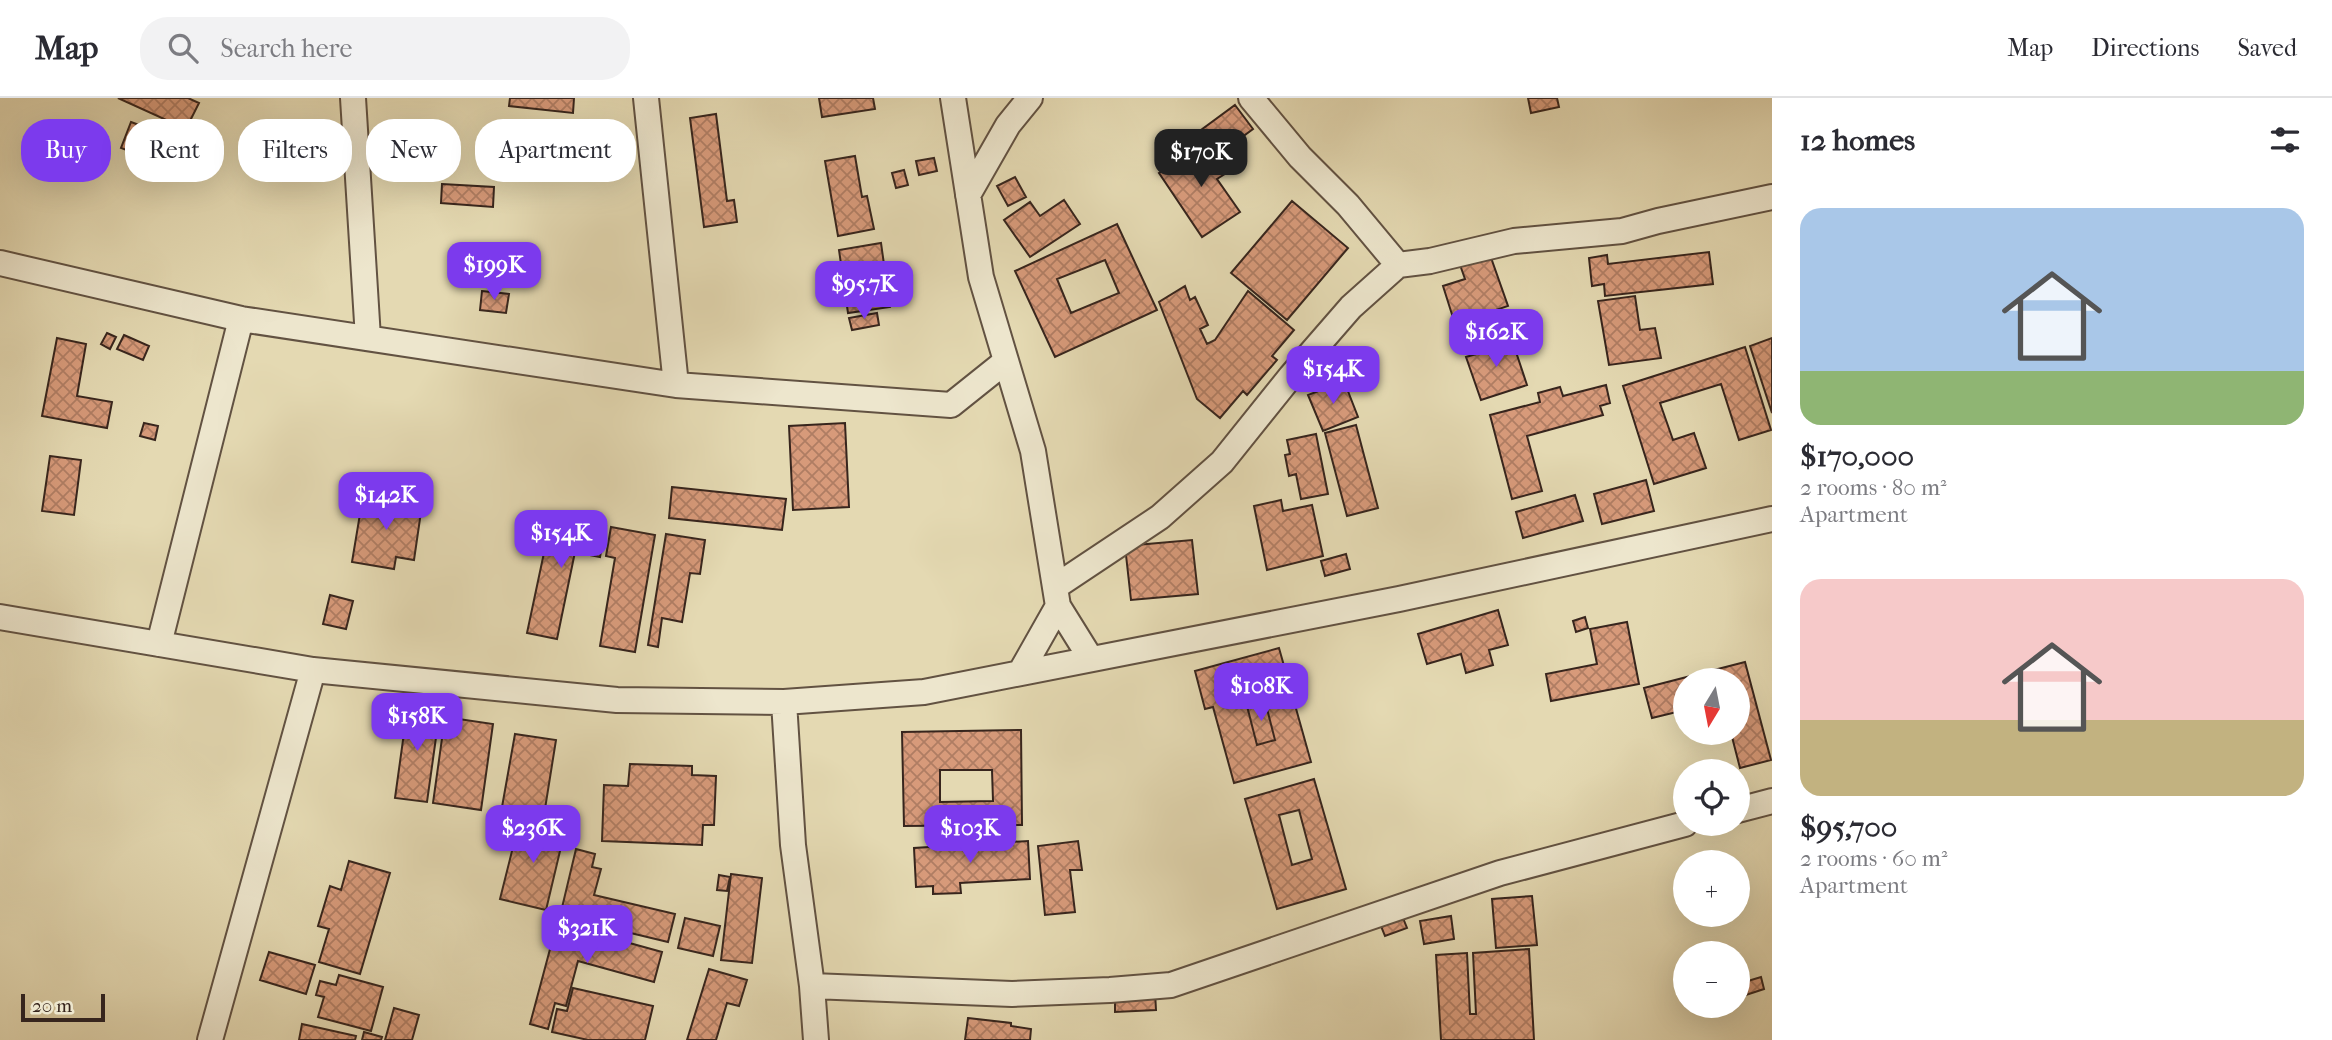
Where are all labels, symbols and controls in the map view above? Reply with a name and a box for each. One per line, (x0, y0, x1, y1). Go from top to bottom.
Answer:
search box (140, 17, 630, 80)
text: Map (35, 29, 98, 68)
icon: search (164, 29, 202, 67)
text: Search here (220, 33, 352, 64)
text: Map (2007, 34, 2053, 62)
text: Directions (2091, 34, 2199, 62)
text: Saved (2237, 34, 2297, 62)
chip: Buy (21, 119, 111, 182)
chip: Rent (125, 119, 224, 182)
chip: Filters (238, 119, 352, 182)
chip: New (366, 119, 461, 182)
chip: Apartment (475, 119, 636, 182)
icon: filters (2266, 121, 2304, 159)
text: 12 homes (1800, 123, 1915, 158)
pin: $170K (1152, 130, 1250, 189)
text: $170K (1170, 138, 1232, 165)
pin: $199K (445, 242, 543, 302)
text: $199K (463, 251, 525, 278)
icon: home (1989, 253, 2115, 379)
pin: $95.7K (807, 262, 921, 321)
text: $95.7K (831, 270, 897, 297)
pin: $162K (1447, 310, 1545, 369)
text: $162K (1465, 318, 1527, 345)
pin: $154K (1284, 346, 1382, 406)
text: $154K (1302, 355, 1364, 382)
text: $170,000 (1800, 439, 1914, 474)
pin: $142K (337, 472, 435, 532)
text: 2 rooms · 80 m² (1800, 474, 1947, 501)
text: $142K (355, 481, 418, 508)
text: Apartment (1800, 501, 1908, 528)
pin: $154K (512, 510, 610, 570)
text: $154K (530, 519, 592, 546)
icon: home (1989, 624, 2115, 750)
pin: $108K (1212, 664, 1310, 723)
north arrow (1673, 668, 1750, 746)
map controls (1673, 668, 1750, 1018)
text: $108K (1230, 672, 1292, 699)
pin: $158K (368, 694, 466, 753)
text: $158K (388, 702, 447, 729)
button: locate (1673, 759, 1750, 836)
pin: $236K (484, 806, 582, 865)
pin: $103K (921, 806, 1019, 865)
text: $95,700 (1800, 810, 1897, 845)
text: $236K (501, 814, 565, 841)
text: $103K (940, 814, 1000, 841)
text: 2 rooms · 60 m² (1800, 845, 1947, 872)
button: + (1673, 850, 1750, 927)
text: Apartment (1800, 872, 1908, 899)
pin: $321K (538, 906, 636, 965)
text: $321K (558, 914, 616, 941)
button: − (1673, 941, 1750, 1018)
scale bar (21, 991, 105, 1023)
text: 20 m (32, 995, 72, 1017)

